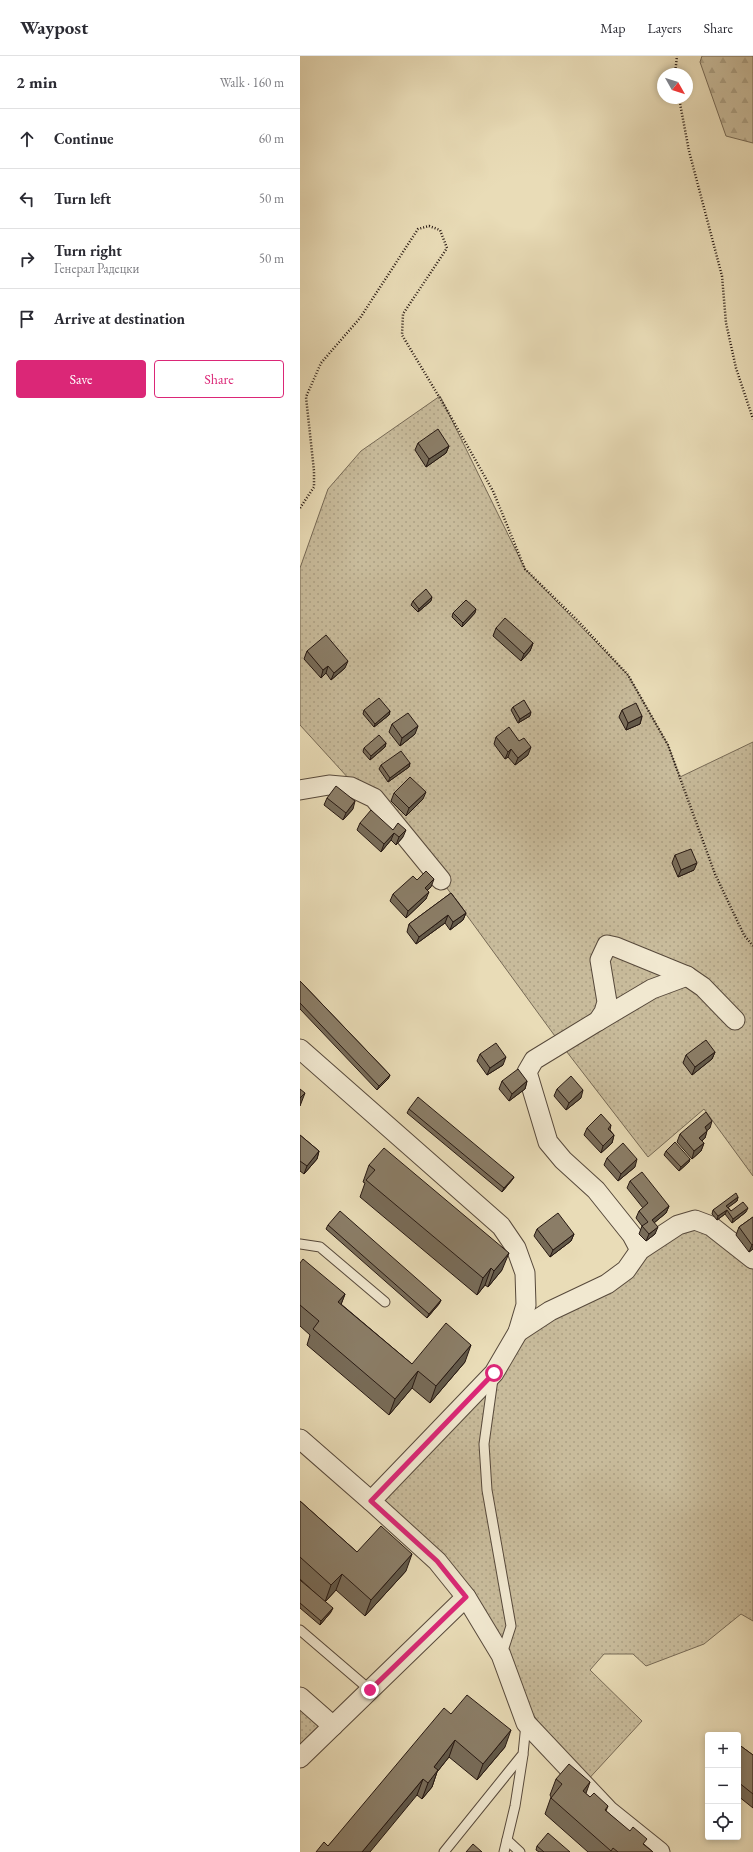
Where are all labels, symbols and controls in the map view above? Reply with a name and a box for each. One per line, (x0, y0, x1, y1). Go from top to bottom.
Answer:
text: Waypost (20, 15, 88, 40)
text: Map (600, 19, 625, 37)
text: Layers (647, 19, 682, 37)
text: Share (704, 19, 733, 37)
north arrow (657, 68, 693, 104)
text: 2 min (16, 71, 57, 93)
text: Walk · 160 m (220, 74, 284, 91)
icon: ahead (16, 128, 38, 150)
text: Continue (54, 129, 114, 148)
text: 60 m (259, 130, 284, 147)
icon: left (16, 188, 38, 210)
text: Turn left (54, 189, 111, 208)
text: 50 m (259, 190, 284, 207)
text: Turn right (54, 241, 122, 260)
icon: right (16, 248, 38, 270)
text: 50 m (259, 250, 284, 267)
text: Генерал Радецки (54, 260, 139, 277)
icon: arrive (16, 308, 38, 330)
text: Arrive at destination (54, 309, 185, 328)
button: Save (16, 360, 146, 398)
button: Share (154, 360, 284, 398)
route start (485, 1364, 503, 1382)
route end (361, 1681, 379, 1699)
map controls (705, 1732, 741, 1840)
button: + (705, 1732, 741, 1768)
button: − (705, 1768, 741, 1804)
button: locate (705, 1804, 741, 1840)

